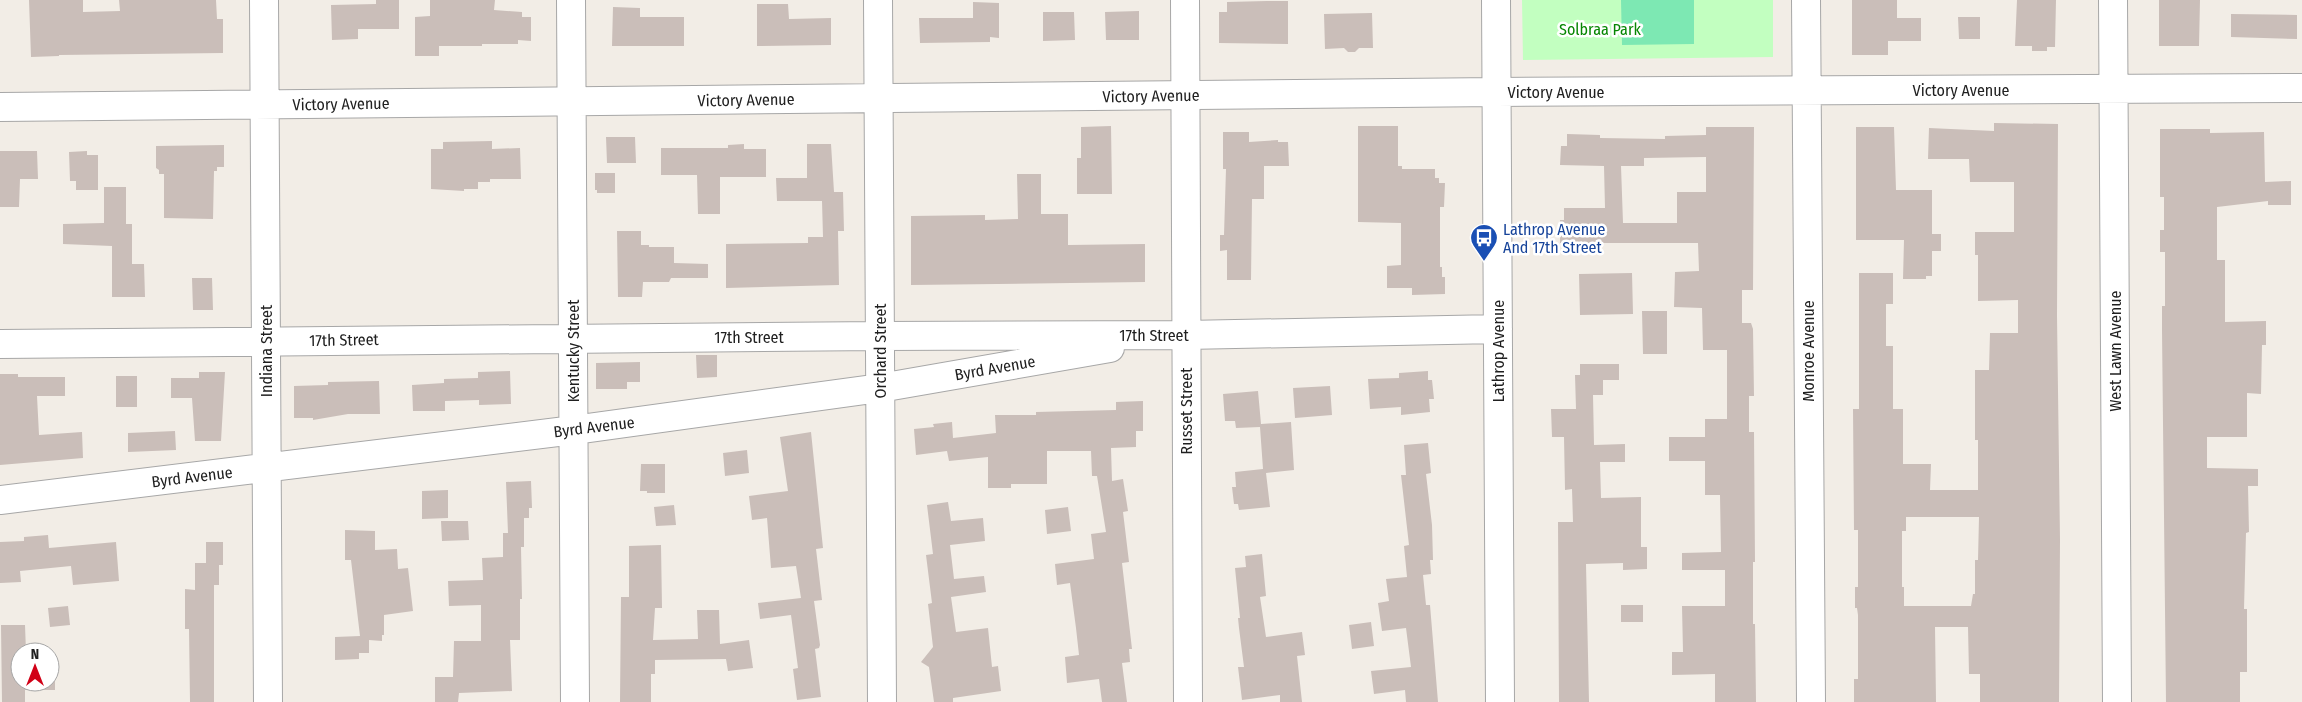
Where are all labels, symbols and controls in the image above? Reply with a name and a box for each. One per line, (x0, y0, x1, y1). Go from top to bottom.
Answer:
park label: Solbraa Park (1559, 20, 1642, 39)
street label: Victory Avenue (1913, 81, 2010, 100)
street label: Victory Avenue (1508, 83, 1605, 102)
street label: Victory Avenue (1102, 86, 1200, 106)
street label: Victory Avenue (697, 90, 795, 110)
street label: Victory Avenue (292, 94, 390, 114)
place label: Lathrop Avenue And 17th Street (1503, 220, 1605, 257)
bus stop icon: Lathrop Avenue And 17th Street (1469, 223, 1499, 262)
street label: West Lawn Avenue (2106, 290, 2125, 412)
street label: Kentucky Street (564, 299, 583, 402)
street label: Lathrop Avenue (1489, 300, 1508, 402)
street label: Monroe Avenue (1799, 300, 1818, 402)
street label: Orchard Street (871, 303, 890, 399)
street label: Indiana Street (257, 304, 276, 397)
street label: 17th Street (1119, 326, 1190, 345)
street label: 17th Street (714, 328, 785, 347)
street label: 17th Street (309, 330, 380, 350)
street label: Byrd Avenue (953, 352, 1037, 384)
street label: Russet Street (1177, 367, 1196, 454)
street label: Byrd Avenue (552, 413, 636, 441)
street label: Byrd Avenue (150, 463, 234, 491)
north arrow (10, 642, 60, 692)
text: N (31, 646, 39, 663)

